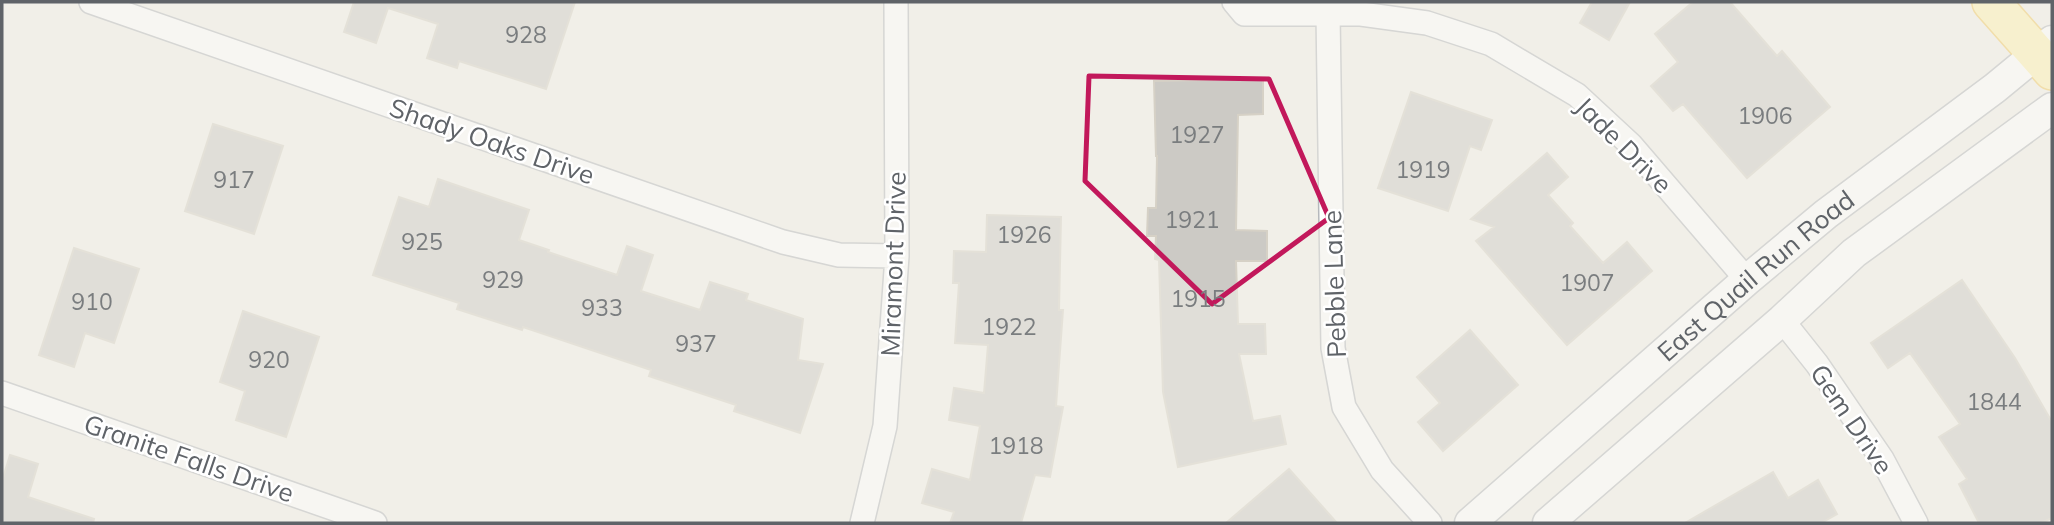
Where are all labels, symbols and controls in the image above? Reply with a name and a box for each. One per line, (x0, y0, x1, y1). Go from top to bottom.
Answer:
house number: 928 (505, 20, 547, 49)
street label: Shady Oaks Drive (385, 90, 599, 192)
street label: Jade Drive (1569, 90, 1679, 200)
house number: 1906 (1737, 101, 1793, 130)
house number: 1927 (1169, 120, 1225, 149)
house number: 1919 (1395, 155, 1451, 184)
house number: 917 (213, 165, 255, 194)
street label: Miramont Drive (873, 171, 913, 357)
street label: East Quail Run Road (1650, 182, 1860, 368)
house number: 1921 (1164, 205, 1220, 234)
street label: Pebble Lane (1315, 209, 1353, 359)
house number: 1926 (996, 220, 1052, 249)
house number: 925 (401, 227, 443, 256)
house number: 929 (482, 265, 524, 294)
house number: 1907 (1559, 268, 1615, 297)
house number: 1915 (1170, 284, 1226, 313)
house number: 910 (71, 287, 113, 316)
house number: 933 (581, 293, 623, 322)
house number: 1922 (981, 312, 1037, 341)
house number: 937 (675, 329, 717, 358)
house number: 920 (248, 345, 290, 374)
street label: Gem Drive (1803, 358, 1901, 480)
house number: 1844 (1966, 387, 2022, 416)
street label: Granite Falls Drive (80, 407, 298, 509)
house number: 1918 (988, 431, 1044, 460)

